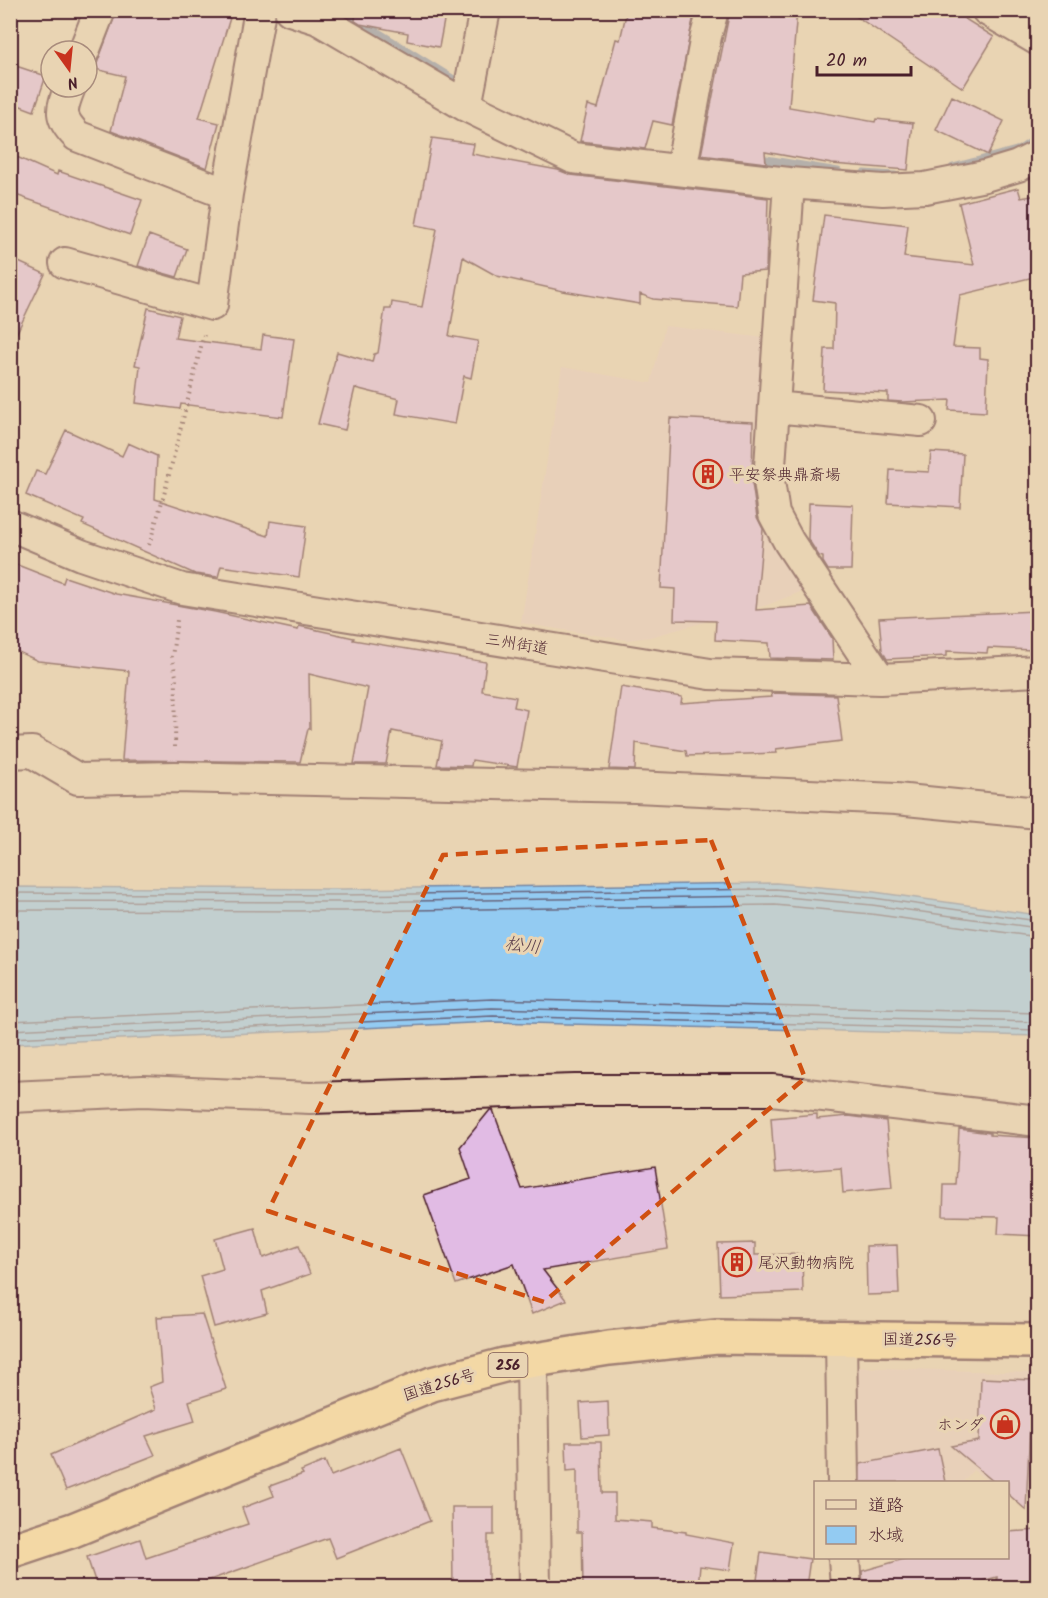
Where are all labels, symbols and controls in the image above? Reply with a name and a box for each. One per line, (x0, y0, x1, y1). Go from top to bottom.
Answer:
north arrow (39, 39, 99, 99)
scale bar (817, 39, 912, 77)
text: 20 m (826, 47, 867, 76)
text: N (64, 69, 81, 95)
building icon: 平安祭典鼎斎場 (692, 458, 724, 490)
place label: 平安祭典鼎斎場 (729, 463, 841, 488)
street label: 三州街道 (483, 627, 550, 662)
water label: 松川 (503, 930, 542, 963)
building icon: 尾沢動物病院 (721, 1246, 753, 1278)
place label: 尾沢動物病院 (758, 1251, 854, 1276)
street label: 国道256号 (882, 1327, 958, 1354)
road number: 256 (488, 1353, 528, 1377)
street label: 国道256号 (400, 1363, 479, 1408)
shop icon: ホンダ (989, 1408, 1021, 1440)
place label: ホンダ (937, 1413, 984, 1438)
legend (814, 1481, 1009, 1559)
text: 道路 (868, 1492, 904, 1521)
text: 水域 (868, 1522, 904, 1551)

